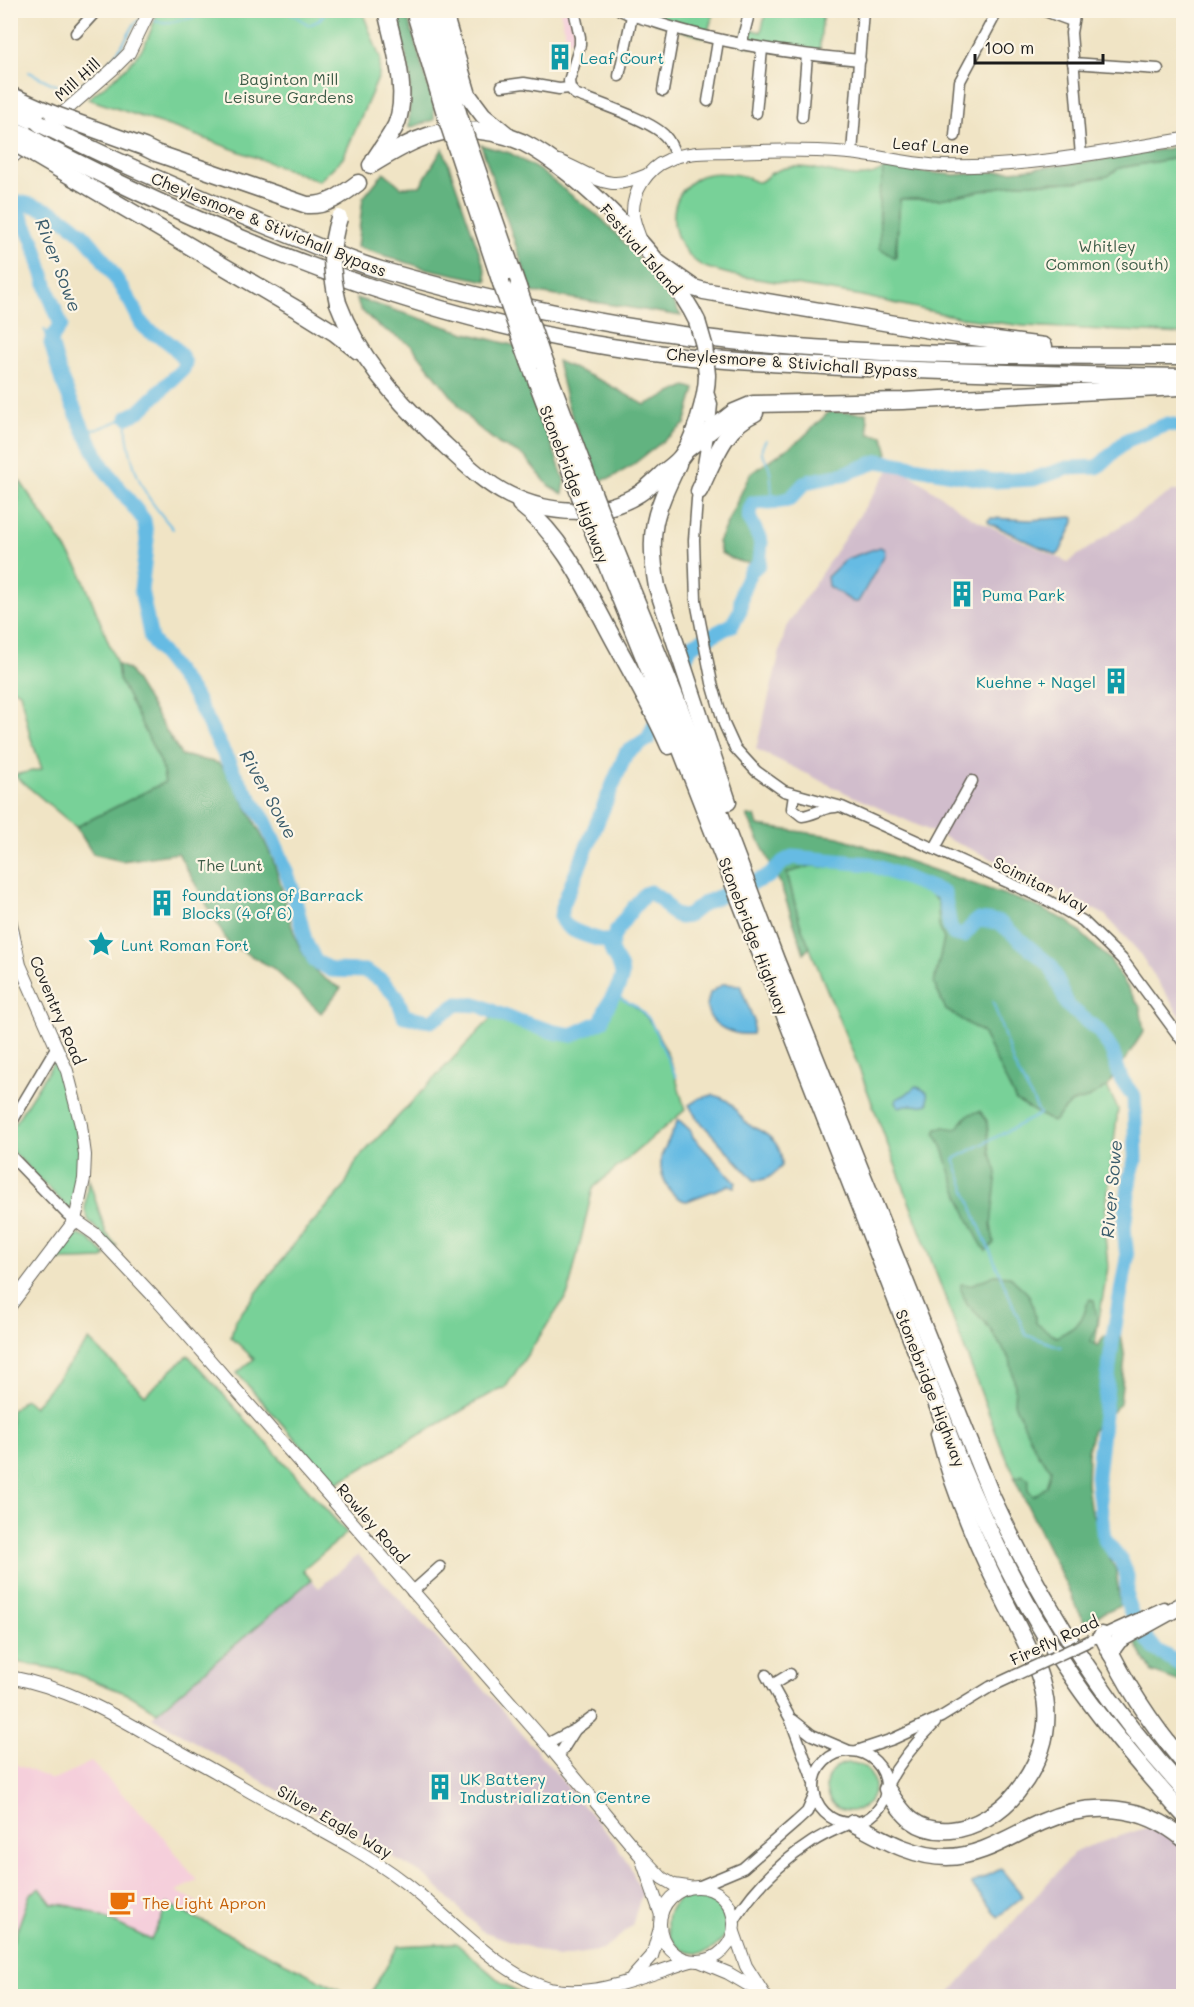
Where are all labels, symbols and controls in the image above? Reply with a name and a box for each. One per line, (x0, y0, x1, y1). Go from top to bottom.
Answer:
scale bar (975, 27, 1102, 65)
text: 100 m (984, 35, 1034, 59)
building icon: Leaf Court (545, 42, 575, 72)
place label: Leaf Court (580, 47, 664, 68)
street label: Mill Hill (49, 53, 105, 105)
park label: Baginton Mill Leisure Gardens (224, 68, 354, 107)
street label: Leaf Lane (892, 132, 970, 158)
street label: Cheylesmore & Stivichall Bypass (148, 167, 390, 281)
street label: Festival Island (596, 199, 686, 299)
water label: River Sowe (30, 215, 88, 315)
park label: Whitley Common (south) (1046, 235, 1168, 274)
street label: Cheylesmore & Stivichall Bypass (666, 343, 918, 381)
street label: Stonebridge Highway (535, 402, 615, 566)
building icon: Puma Park (947, 579, 977, 609)
place label: Puma Park (982, 584, 1065, 605)
building icon: Kuehne + Nagel (1101, 666, 1131, 696)
place label: Kuehne + Nagel (976, 671, 1096, 692)
water label: River Sowe (235, 745, 303, 843)
street label: Scimitar Way (990, 851, 1092, 917)
park label: The Lunt (197, 854, 263, 875)
street label: Stonebridge Highway (714, 854, 794, 1018)
place label: foundations of Barrack Blocks (4 of 6) (182, 884, 363, 923)
building icon: foundations of Barrack Blocks (4 of 6) (147, 888, 177, 918)
place icon: Lunt Roman Fort (86, 929, 116, 959)
place label: Lunt Roman Fort (121, 934, 249, 955)
street label: Coventry Road (26, 952, 90, 1068)
water label: River Sowe (1095, 1139, 1127, 1239)
street label: Stonebridge Highway (891, 1306, 971, 1470)
street label: Rowley Road (332, 1479, 414, 1567)
street label: Firefly Road (1006, 1610, 1102, 1670)
place label: UK Battery Industrialization Centre (460, 1768, 651, 1807)
building icon: UK Battery Industrialization Centre (425, 1772, 455, 1802)
street label: Silver Eagle Way (274, 1780, 396, 1862)
cafe icon: The Light Apron (107, 1887, 137, 1917)
place label: The Light Apron (142, 1892, 266, 1913)

